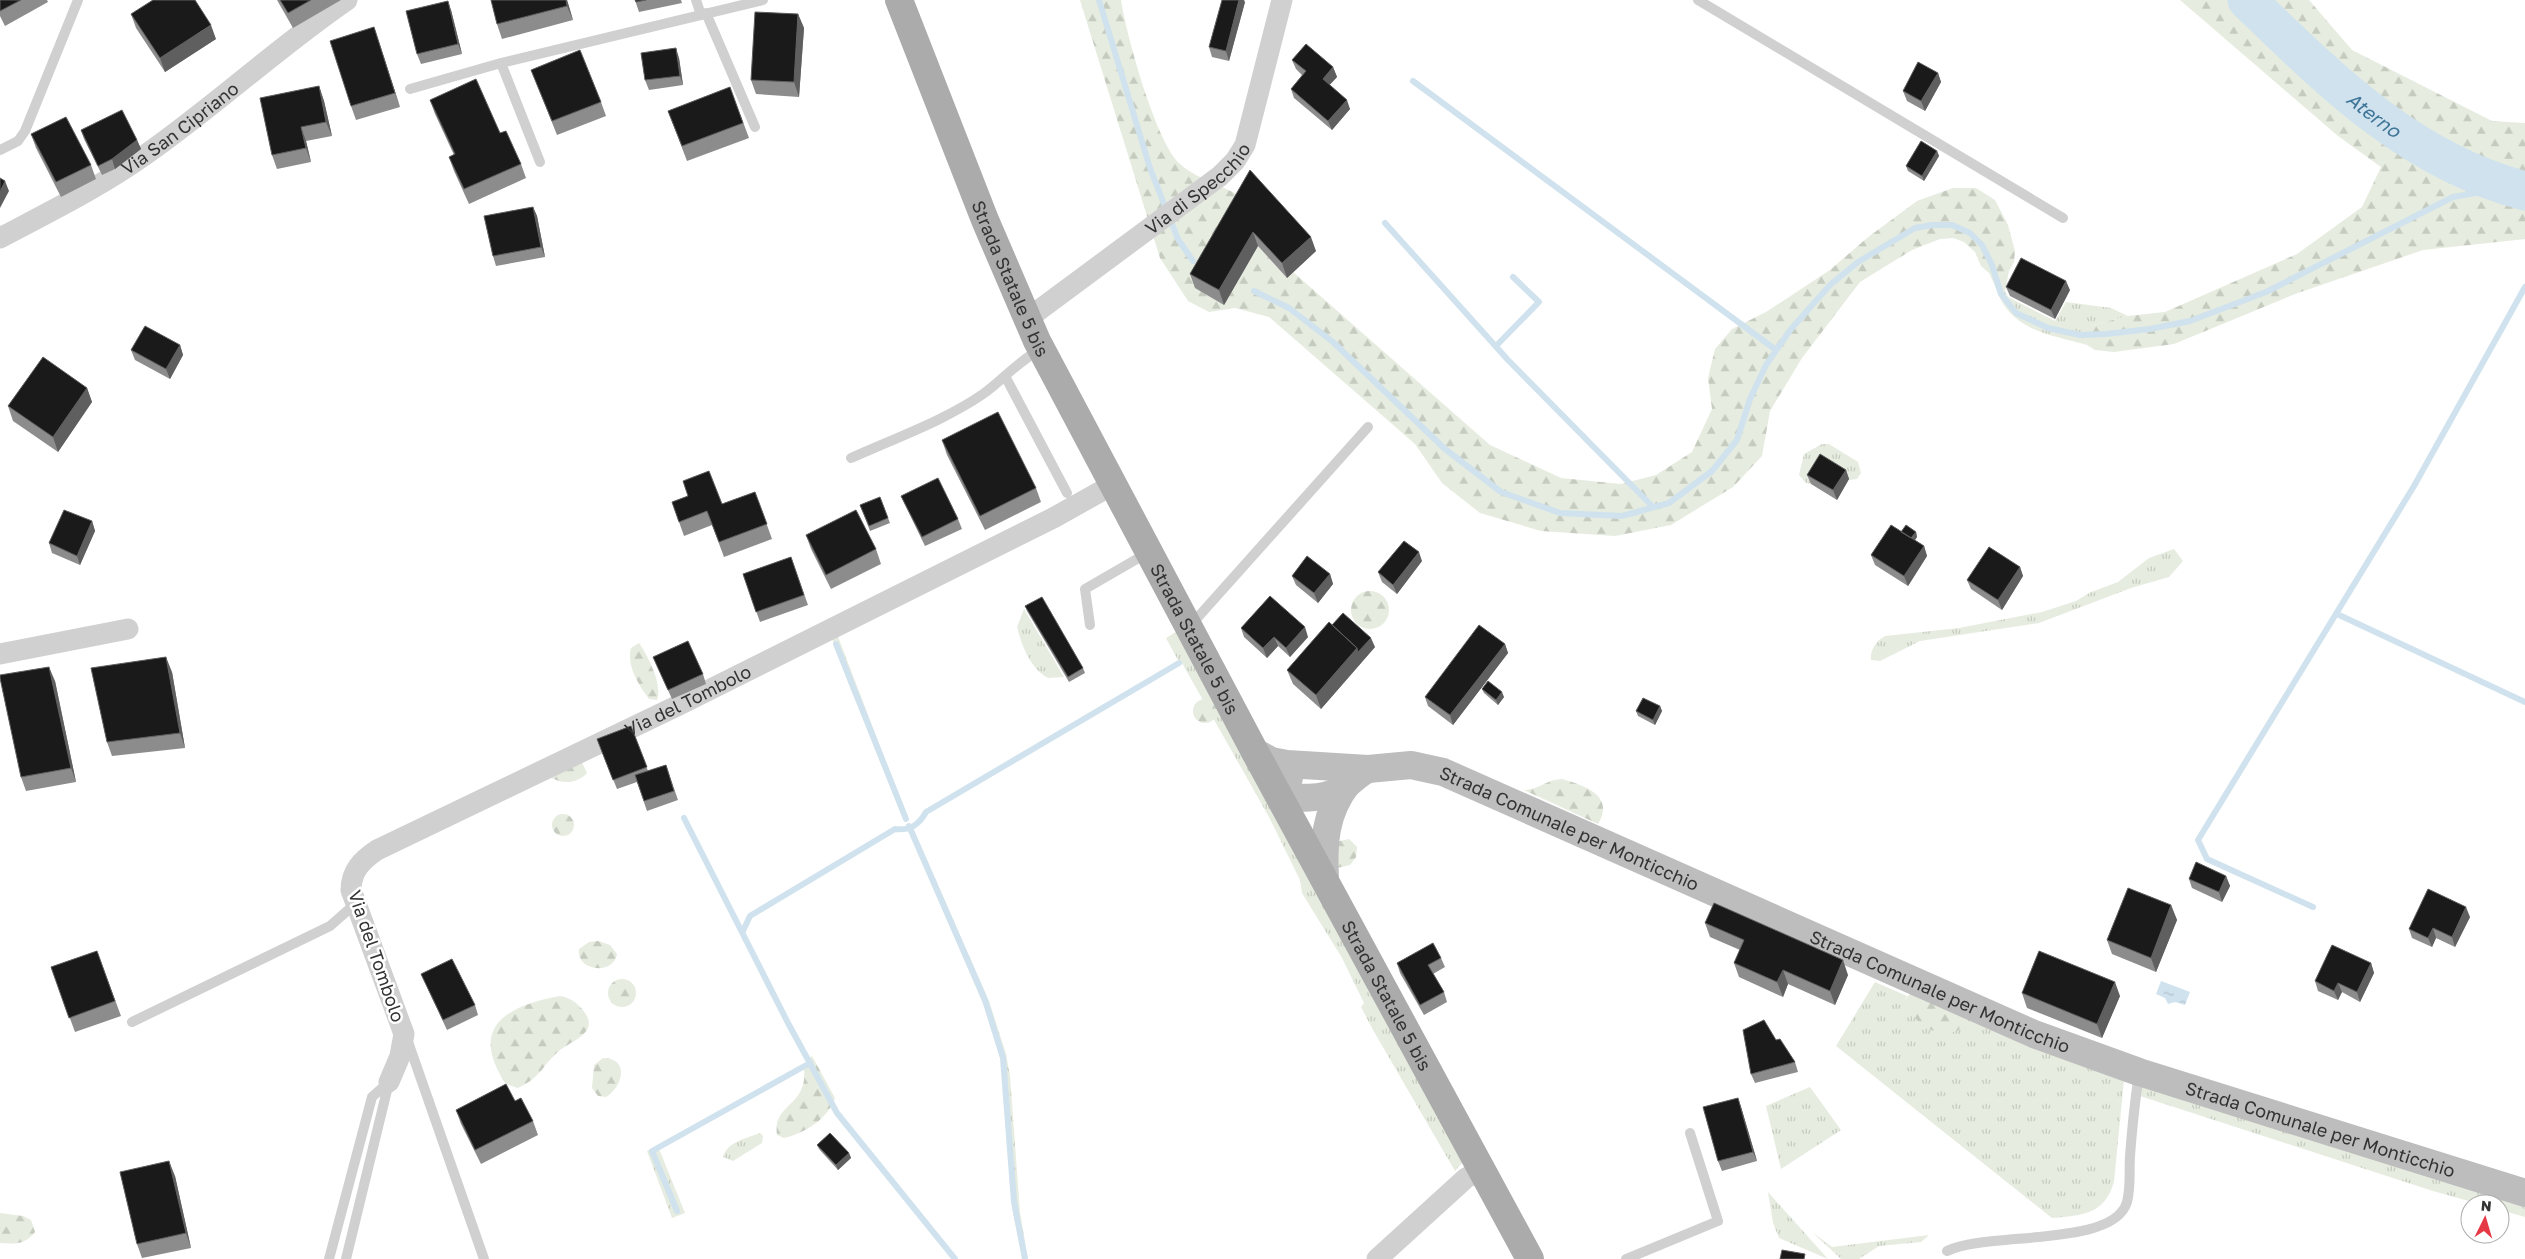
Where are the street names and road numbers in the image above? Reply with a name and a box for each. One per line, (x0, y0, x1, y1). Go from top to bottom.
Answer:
street label: Via San Cipriano (117, 77, 243, 179)
street label: Via di Specchio (1140, 139, 1255, 239)
street label: Strada Statale 5 bis (967, 197, 1054, 360)
street label: Strada Statale 5 bis (1146, 559, 1244, 718)
street label: Via del Tombolo (621, 660, 755, 740)
street label: Strada Comunale per Monticchio (1436, 761, 1703, 895)
street label: Via del Tombolo (344, 887, 410, 1025)
street label: Strada Statale 5 bis (1337, 916, 1437, 1074)
street label: Strada Comunale per Monticchio (1807, 925, 2073, 1057)
street label: Strada Comunale per Monticchio (2183, 1076, 2458, 1181)

